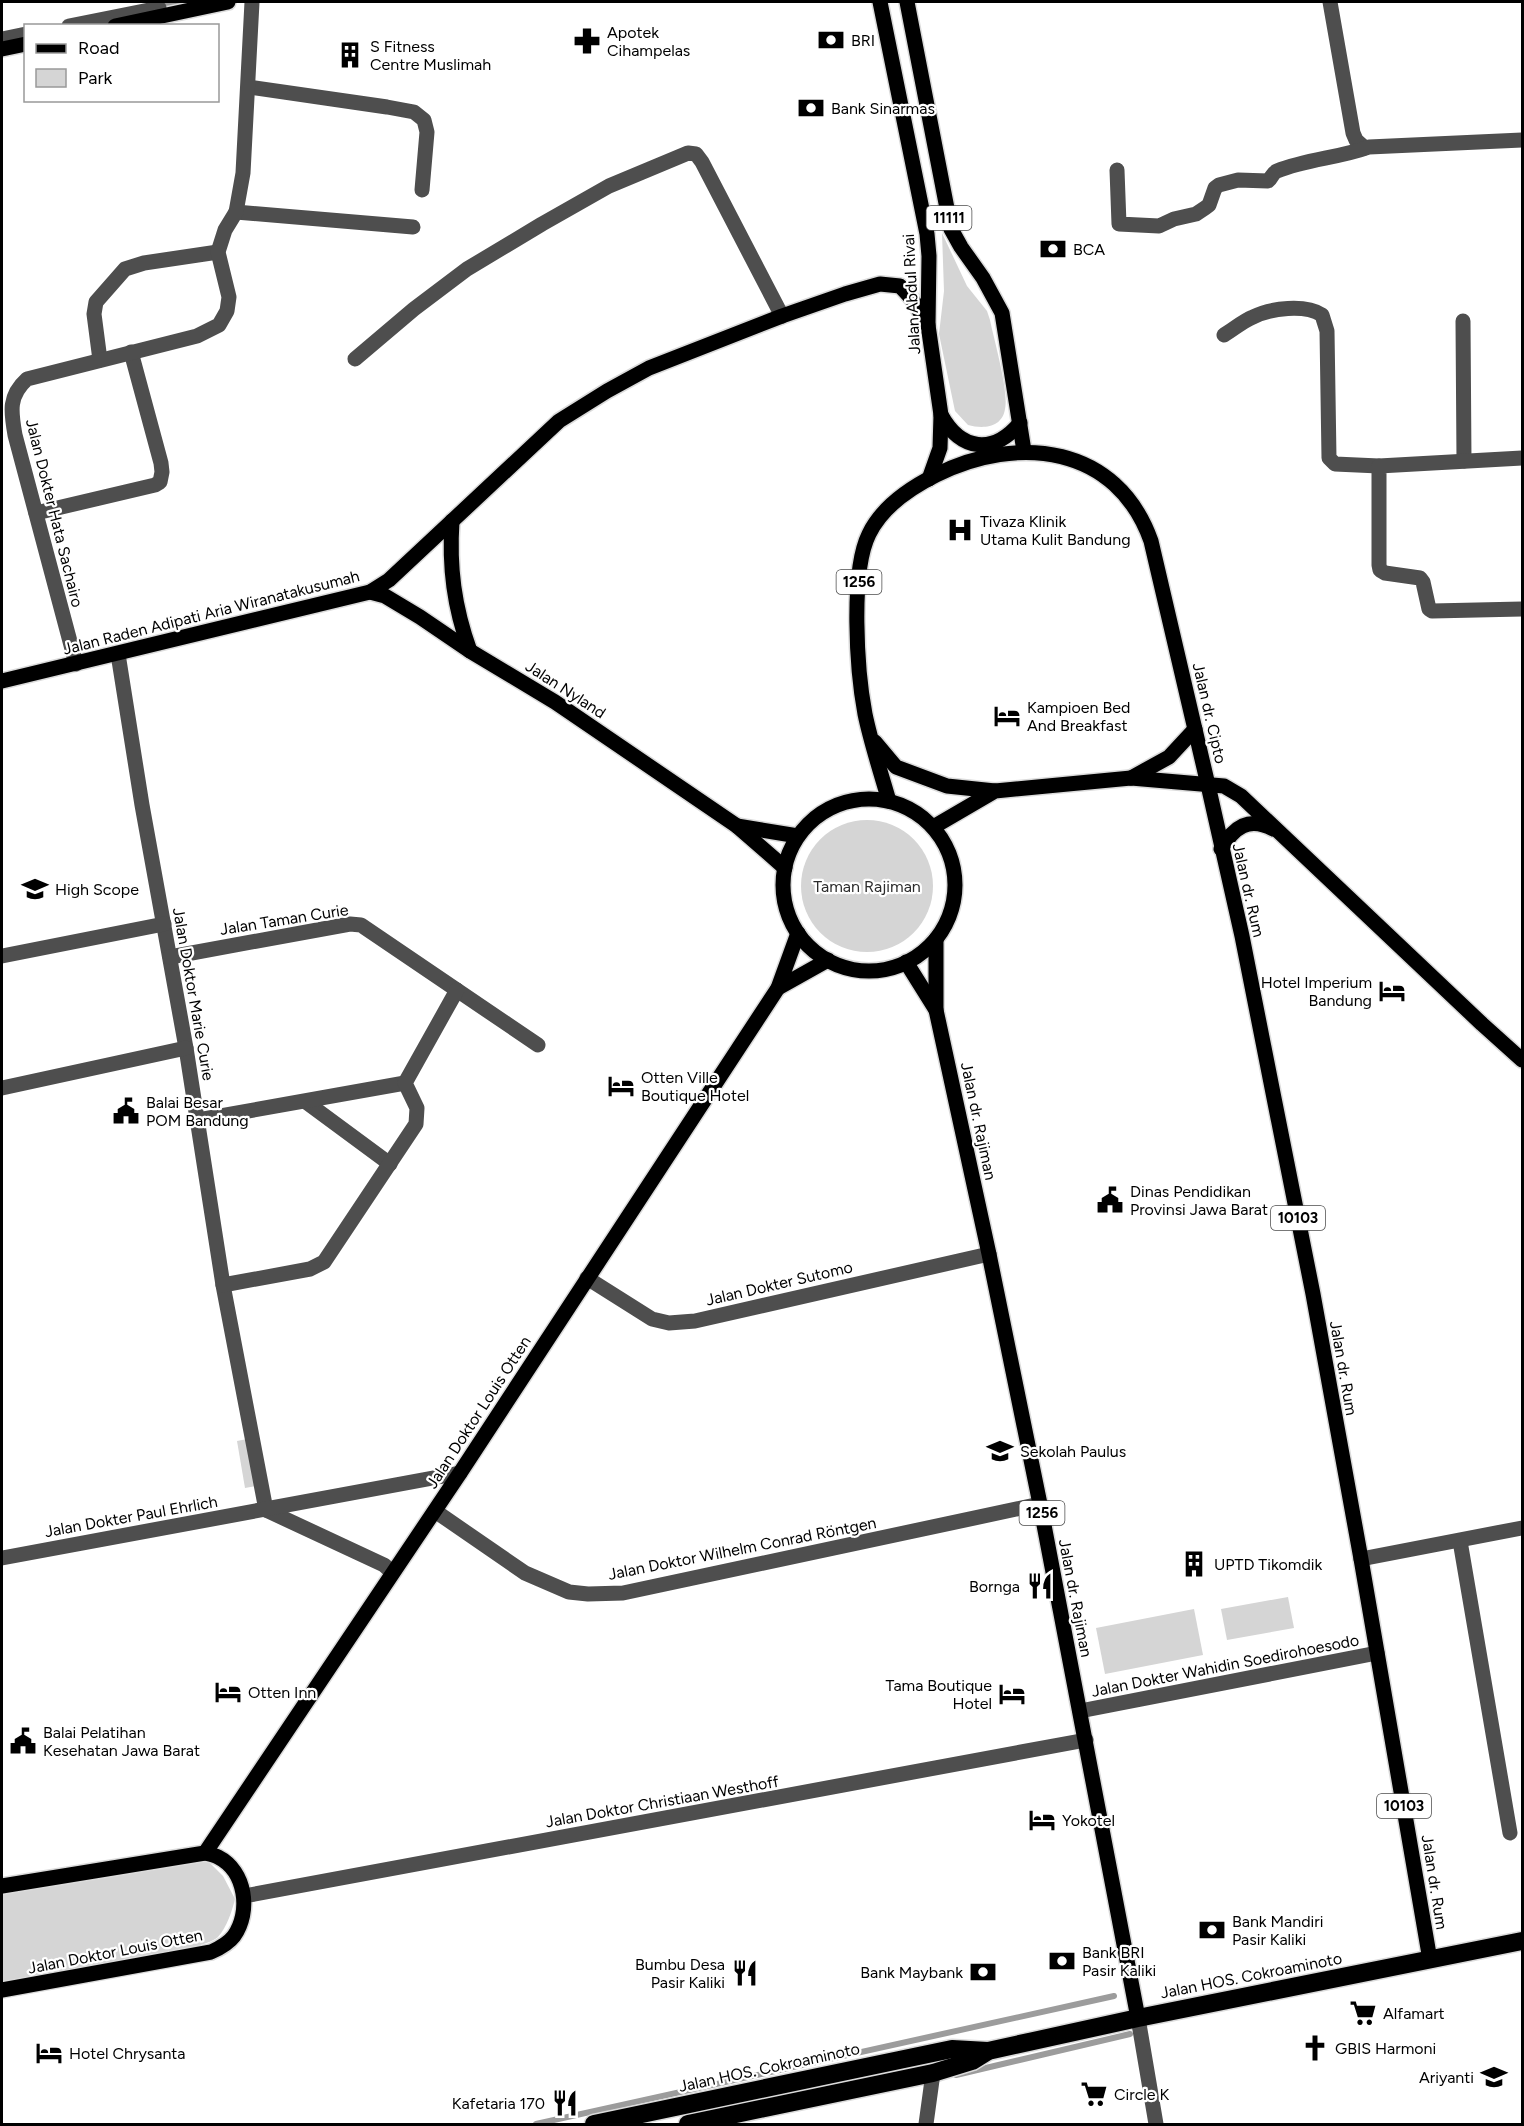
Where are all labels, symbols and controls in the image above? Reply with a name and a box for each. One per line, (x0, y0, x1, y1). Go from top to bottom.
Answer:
place label: Apotek Cihampelas (607, 23, 690, 60)
legend (24, 24, 219, 102)
bank icon: BRI (816, 25, 846, 55)
pharmacy icon: Apotek Cihampelas (572, 26, 602, 56)
place label: BRI (851, 31, 875, 50)
text: Road (78, 37, 119, 59)
place label: S Fitness Centre Muslimah (370, 37, 491, 74)
building icon: S Fitness Centre Muslimah (335, 40, 365, 70)
text: Park (78, 67, 113, 89)
bank icon: Bank Sinarmas (796, 93, 826, 123)
place label: Bank Sinarmas (831, 99, 935, 118)
road number: 11111 (926, 206, 972, 230)
street label: Jalan Abdul Rivai (899, 233, 924, 355)
bank icon: BCA (1038, 234, 1068, 264)
place label: BCA (1073, 240, 1105, 259)
street label: Jalan Dokter Hata Sachairo (22, 417, 87, 609)
place label: Tivaza Klinik Utama Kulit Bandung (980, 512, 1131, 549)
hospital icon: Tivaza Klinik Utama Kulit Bandung (945, 515, 975, 545)
street label: Jalan Raden Adipati Aria Wiranatakusumah (61, 566, 361, 659)
road number: 1256 (836, 570, 882, 594)
street label: Jalan Nyland (522, 656, 609, 722)
street label: Jalan dr. Cipto (1189, 661, 1230, 765)
place label: Kampioen Bed And Breakfast (1027, 698, 1130, 735)
hotel icon: Kampioen Bed And Breakfast (992, 701, 1022, 731)
street label: Jalan dr. Rum (1229, 841, 1269, 939)
school or university icon: High Scope (20, 874, 50, 904)
park label: Taman Rajiman (813, 877, 921, 896)
place label: High Scope (55, 880, 139, 899)
street label: Jalan Taman Curie (218, 900, 350, 939)
street label: Jalan Doktor Marie Curie (169, 906, 218, 1082)
place label: Hotel Imperium Bandung (1261, 973, 1372, 1010)
hotel icon: Hotel Imperium Bandung (1377, 976, 1407, 1006)
street label: Jalan dr. Rajiman (957, 1060, 1000, 1182)
place label: Otten Ville Boutique Hotel (641, 1068, 749, 1105)
hotel icon: Otten Ville Boutique Hotel (606, 1071, 636, 1101)
place label: Balai Besar POM Bandung (146, 1093, 249, 1130)
public building icon: Balai Besar POM Bandung (111, 1096, 141, 1126)
place label: Dinas Pendidikan Provinsi Jawa Barat (1130, 1182, 1268, 1219)
public building icon: Dinas Pendidikan Provinsi Jawa Barat (1095, 1185, 1125, 1215)
road number: 10103 (1271, 1206, 1325, 1230)
street label: Jalan Dokter Sutomo (704, 1257, 854, 1310)
street label: Jalan dr. Rum (1326, 1319, 1361, 1417)
street label: Jalan Doktor Louis Otten (422, 1333, 535, 1492)
school or university icon: Sekolah Paulus (985, 1436, 1015, 1466)
place label: Sekolah Paulus (1020, 1442, 1126, 1461)
street label: Jalan Dokter Paul Ehrlich (43, 1492, 219, 1541)
road number: 1256 (1020, 1501, 1064, 1525)
street label: Jalan Doktor Wilhelm Conrad Röntgen (606, 1513, 878, 1584)
street label: Jalan dr. Rajiman (1055, 1537, 1096, 1659)
building icon: UPTD Tikomdik (1179, 1549, 1209, 1579)
place label: UPTD Tikomdik (1214, 1555, 1322, 1574)
restaurant icon: Bornga (1025, 1571, 1055, 1601)
place label: Bornga (969, 1577, 1020, 1596)
street label: Jalan Dokter Wahidin Soedirohoesodo (1090, 1630, 1361, 1701)
place label: Tama Boutique Hotel (886, 1676, 992, 1713)
hotel icon: Otten Inn (213, 1677, 243, 1707)
hotel icon: Tama Boutique Hotel (997, 1679, 1027, 1709)
place label: Otten Inn (248, 1683, 316, 1702)
place label: Balai Pelatihan Kesehatan Jawa Barat (43, 1723, 200, 1760)
public building icon: Balai Pelatihan Kesehatan Jawa Barat (8, 1726, 38, 1756)
street label: Jalan Doktor Christiaan Westhoff (544, 1772, 780, 1831)
road number: 10103 (1377, 1794, 1431, 1818)
hotel icon: Yokotel (1027, 1805, 1057, 1835)
place label: Yokotel (1062, 1811, 1115, 1830)
street label: Jalan dr. Rum (1418, 1833, 1451, 1931)
place label: Bank Mandiri Pasir Kaliki (1232, 1912, 1323, 1949)
bank icon: Bank Mandiri Pasir Kaliki (1197, 1915, 1227, 1945)
street label: Jalan Doktor Louis Otten (26, 1925, 204, 1978)
place label: Bank BRI Pasir Kaliki (1082, 1943, 1156, 1980)
bank icon: Bank BRI Pasir Kaliki (1047, 1946, 1077, 1976)
street label: Jalan HOS. Cokroaminoto (1159, 1949, 1344, 2002)
place label: Bumbu Desa Pasir Kaliki (635, 1955, 725, 1992)
bank icon: Bank Maybank (968, 1957, 998, 1987)
restaurant icon: Bumbu Desa Pasir Kaliki (730, 1958, 760, 1988)
place label: Bank Maybank (860, 1963, 963, 1982)
supermarket icon: Alfamart (1348, 1998, 1378, 2028)
place label: Alfamart (1383, 2004, 1445, 2023)
church icon: GBIS Harmoni (1300, 2033, 1330, 2063)
hotel icon: Hotel Chrysanta (34, 2038, 64, 2068)
street label: Jalan HOS. Cokroaminoto (677, 2039, 861, 2096)
place label: GBIS Harmoni (1335, 2039, 1436, 2058)
place label: Hotel Chrysanta (69, 2044, 186, 2063)
school or university icon: Ariyanti (1479, 2062, 1509, 2092)
place label: Ariyanti (1419, 2068, 1474, 2087)
supermarket icon: Circle K (1079, 2079, 1109, 2109)
place label: Circle K (1114, 2085, 1170, 2104)
restaurant icon: Kafetaria 170 (550, 2088, 580, 2118)
place label: Kafetaria 170 (452, 2094, 545, 2113)

